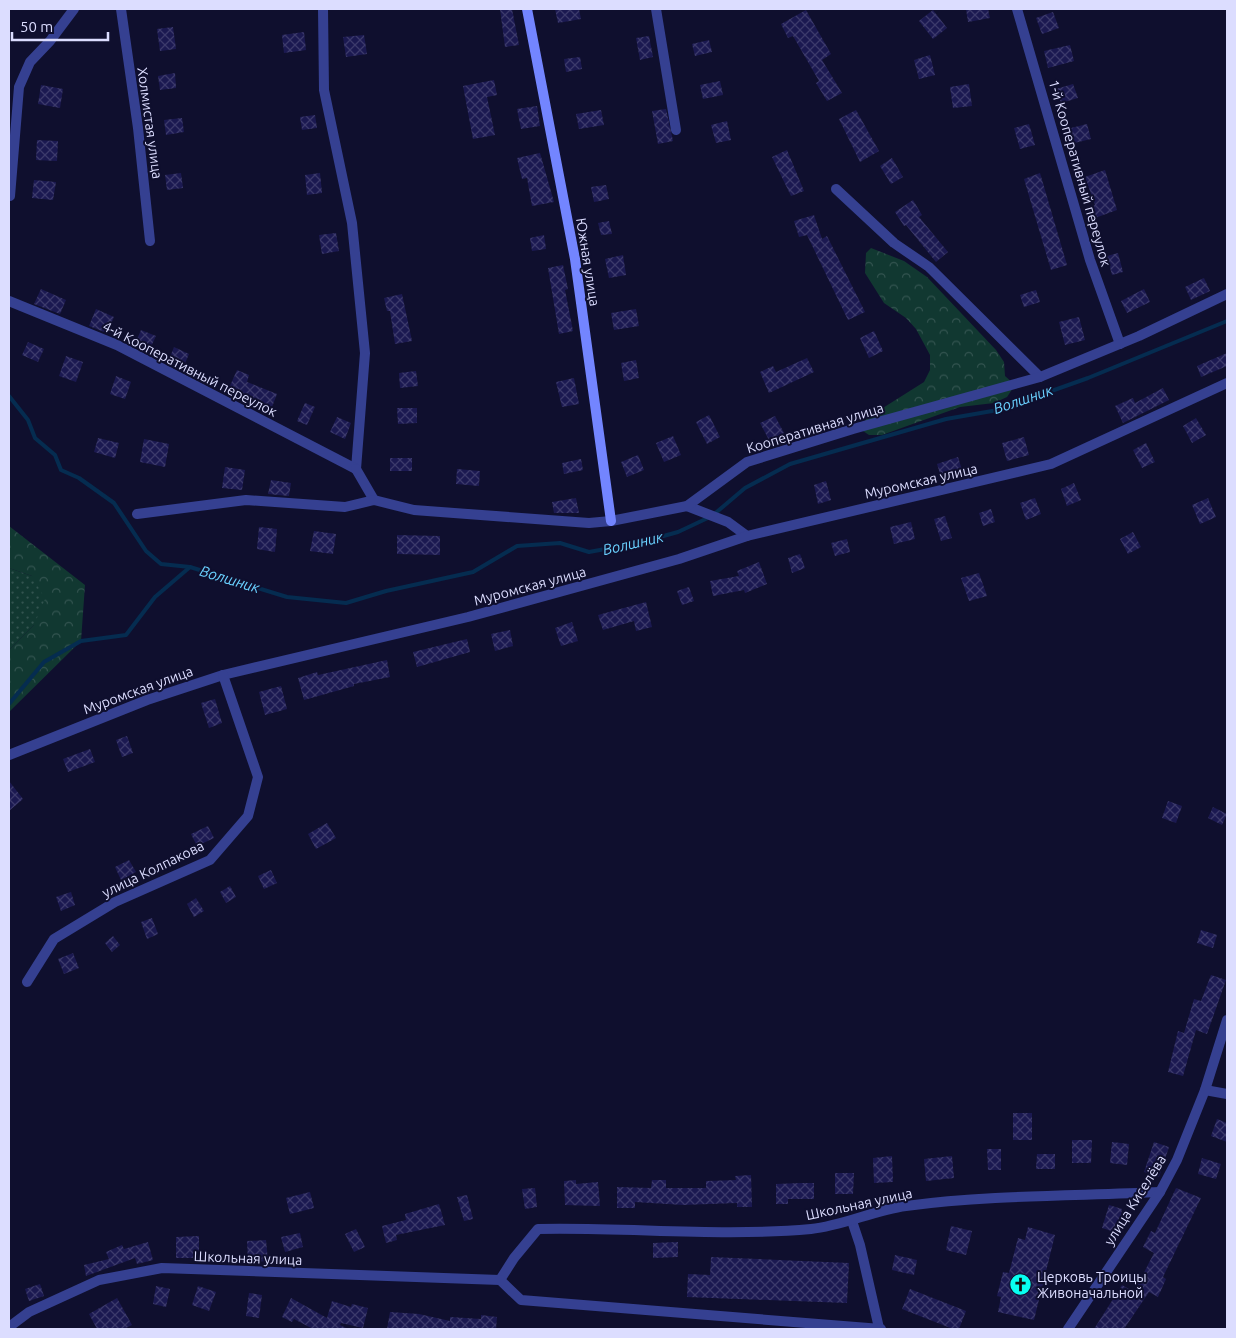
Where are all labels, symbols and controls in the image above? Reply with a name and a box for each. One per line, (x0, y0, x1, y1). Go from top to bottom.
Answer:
scale bar (12, 10, 109, 42)
text: 50 m (20, 18, 53, 35)
street label: Холмистая улица (134, 66, 166, 180)
street label: 1-й Кооперативный переулок (1046, 78, 1114, 268)
street label: Южная улица (573, 217, 603, 307)
street label: 4-й Кооперативный переулок (100, 318, 280, 420)
water label: Волшник (991, 381, 1055, 417)
street label: Кооперативная улица (744, 400, 886, 456)
street label: Муромская улица (863, 460, 979, 502)
water label: Волшник (601, 528, 665, 558)
water label: Волшник (198, 562, 262, 596)
street label: Муромская улица (472, 563, 588, 609)
street label: Муромская улица (81, 663, 195, 717)
street label: улица Колпакова (99, 837, 207, 901)
street label: улица Киселёва (1101, 1152, 1169, 1248)
street label: Школьная улица (804, 1185, 914, 1223)
street label: Школьная улица (193, 1248, 303, 1268)
place label: Церковь Троицы Живоначальной (1037, 1269, 1147, 1301)
church icon: Церковь Троицы Живоначальной (1009, 1273, 1033, 1297)

